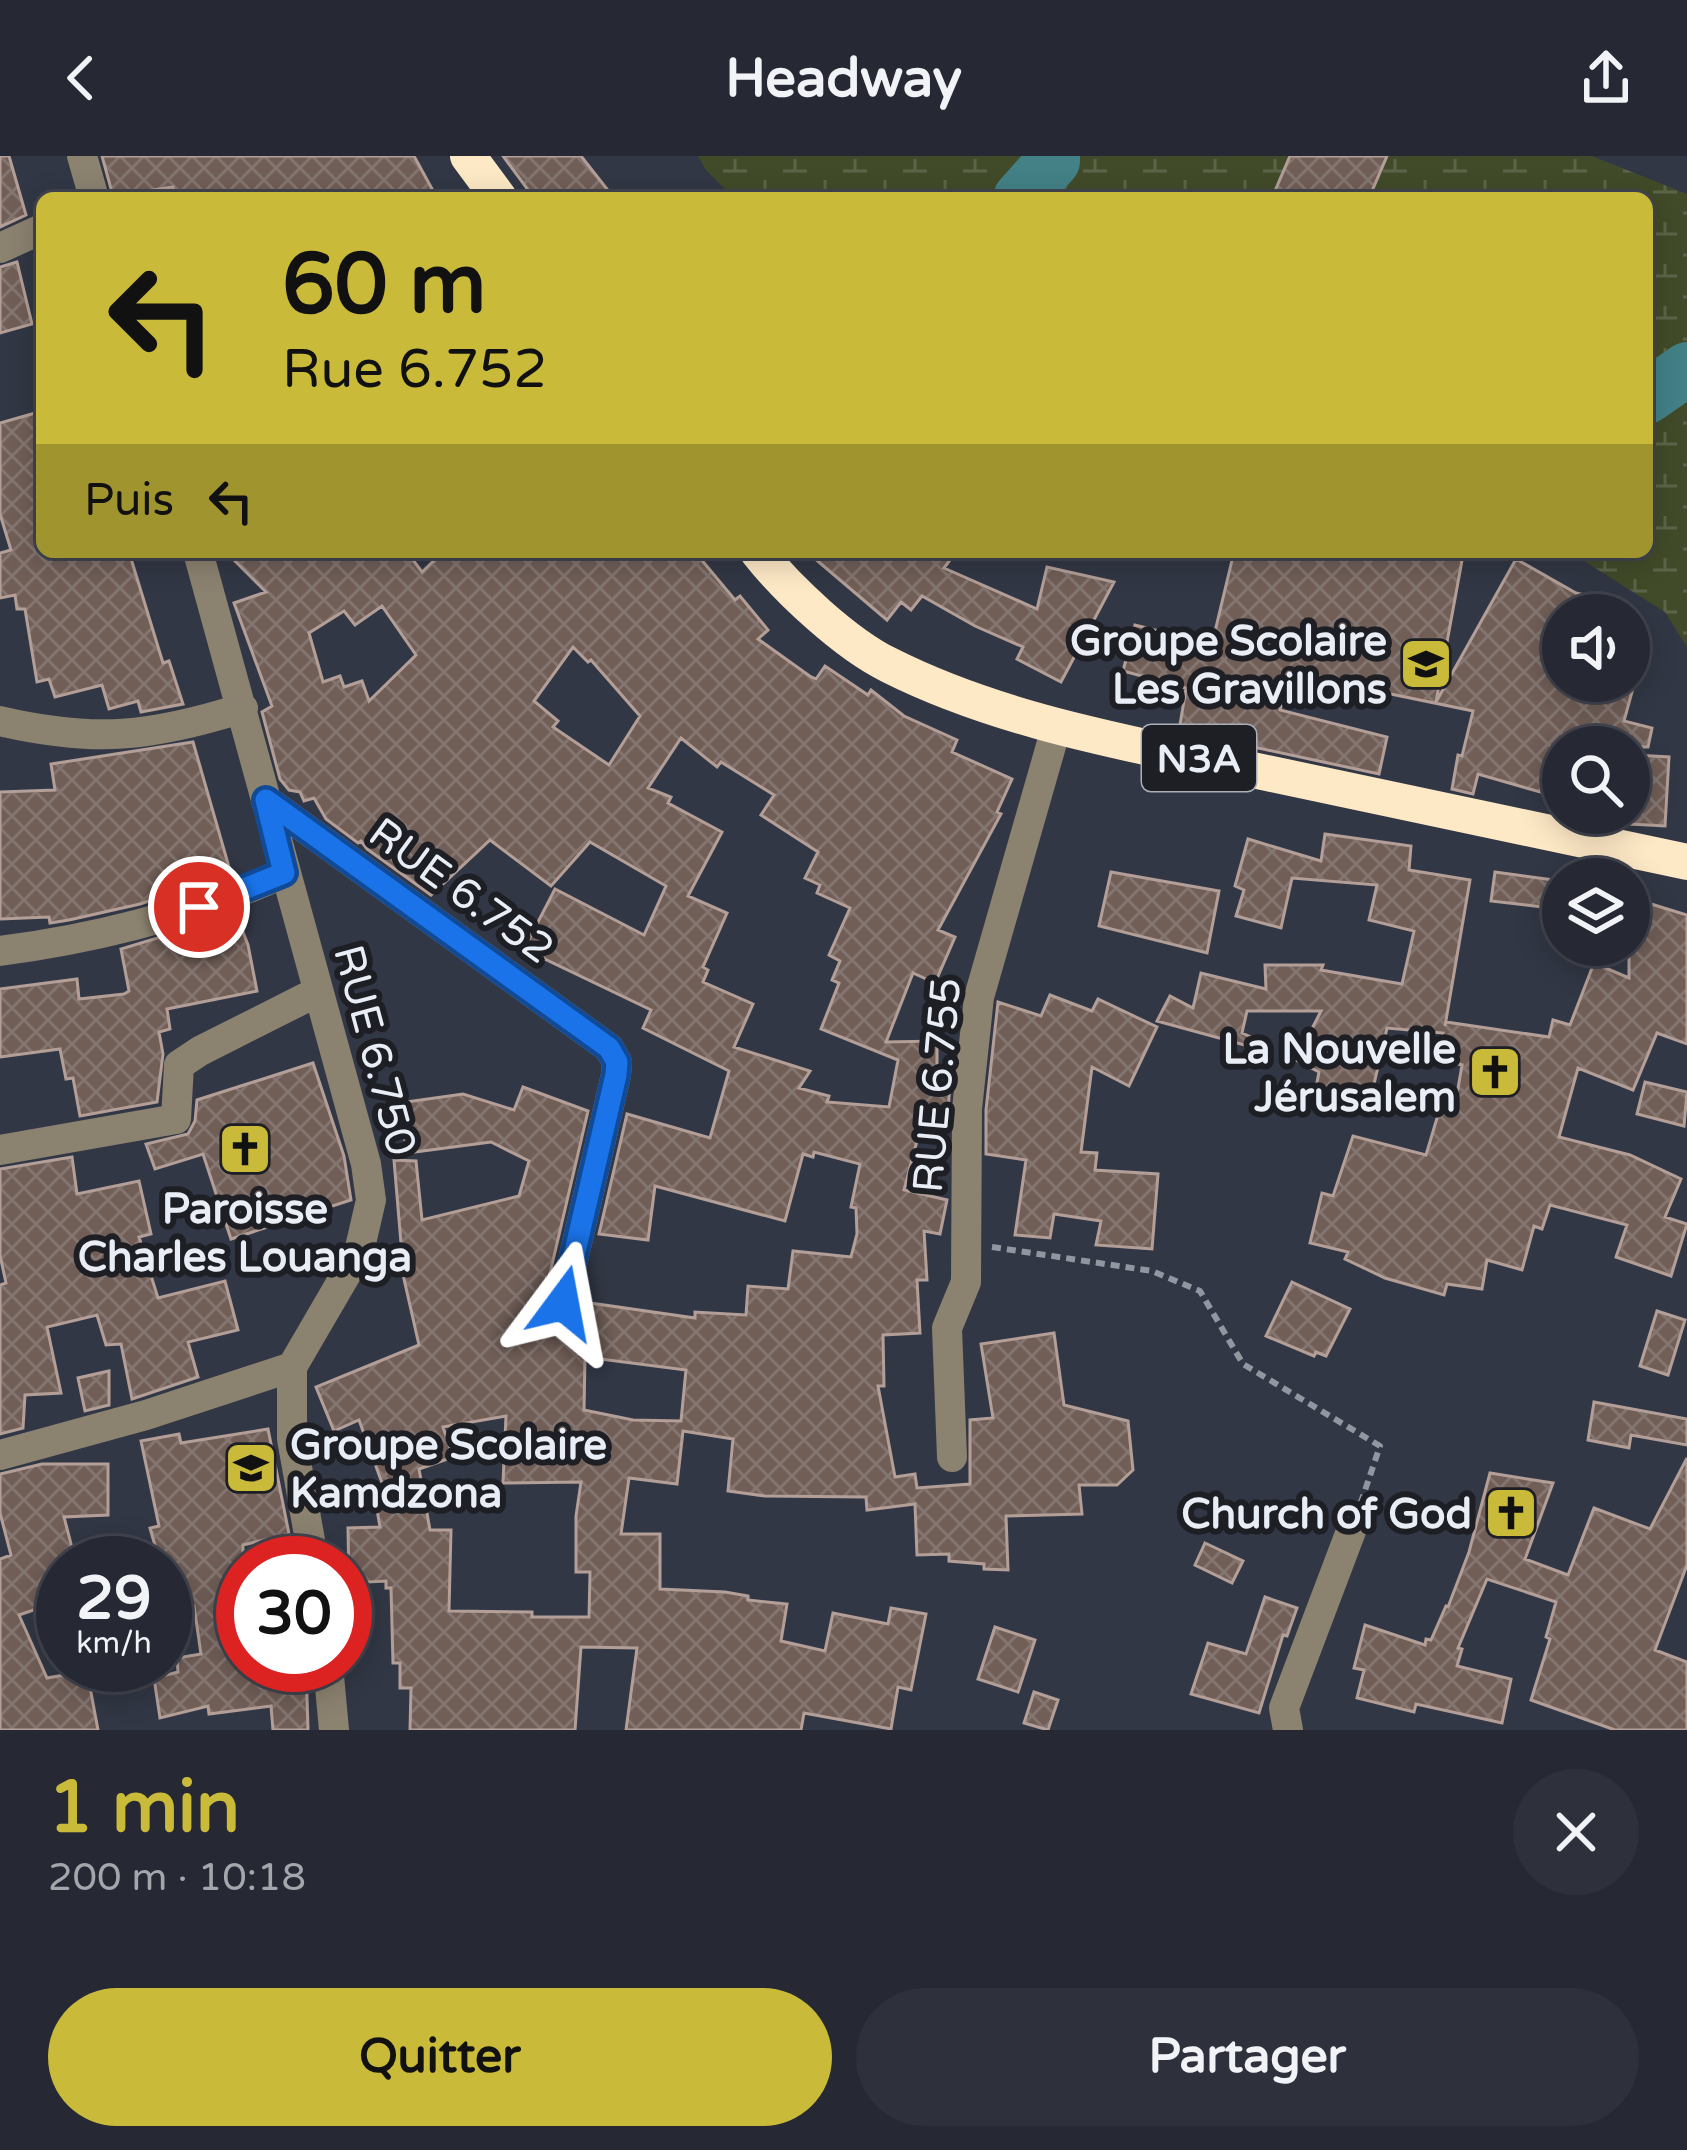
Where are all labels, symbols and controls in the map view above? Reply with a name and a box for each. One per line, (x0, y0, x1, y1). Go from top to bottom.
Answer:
icon: back (48, 45, 114, 111)
icon: share (1573, 45, 1639, 111)
text: Headway (725, 46, 962, 111)
text: 60 m (282, 235, 486, 336)
icon: left (84, 240, 240, 396)
text: Rue 6.752 (282, 337, 547, 402)
icon: left (198, 468, 264, 534)
text: Puis (84, 474, 174, 528)
map controls (1542, 594, 1650, 966)
button: sound (1542, 594, 1650, 702)
place label: Groupe Scolaire Les Gravillons (1070, 616, 1387, 715)
school or university icon: Groupe Scolaire Les Gravillons (1398, 636, 1454, 692)
road number: N3A (1142, 725, 1256, 791)
button: search (1542, 726, 1650, 834)
street label: RUE 6.752 (359, 807, 563, 975)
pin (148, 856, 250, 958)
button: layers (1542, 858, 1650, 966)
icon: arrive (166, 874, 232, 940)
street label: RUE 6.750 (322, 940, 427, 1161)
street label: RUE 6.755 (903, 976, 972, 1195)
place label: La Nouvelle Jérusalem (1223, 1024, 1456, 1123)
church icon: La Nouvelle Jérusalem (1467, 1044, 1523, 1100)
church icon: Paroisse Charles Louanga (217, 1121, 273, 1177)
place label: Paroisse Charles Louanga (78, 1184, 412, 1283)
position arrow (500, 1240, 626, 1366)
place label: Groupe Scolaire Kamdzona (290, 1420, 607, 1519)
school or university icon: Groupe Scolaire Kamdzona (223, 1440, 279, 1496)
church icon: Church of God (1483, 1485, 1539, 1541)
place label: Church of God (1181, 1489, 1472, 1540)
speed limit sign: 30 (216, 1536, 372, 1692)
text: 29 (76, 1563, 152, 1635)
text: km/h (76, 1625, 152, 1662)
text: 1 min (48, 1765, 240, 1852)
button: close (1513, 1769, 1639, 1895)
text: 200 m · 10:18 (48, 1854, 306, 1901)
button: Quitter (48, 1988, 832, 2126)
button: Partager (856, 1988, 1639, 2126)

